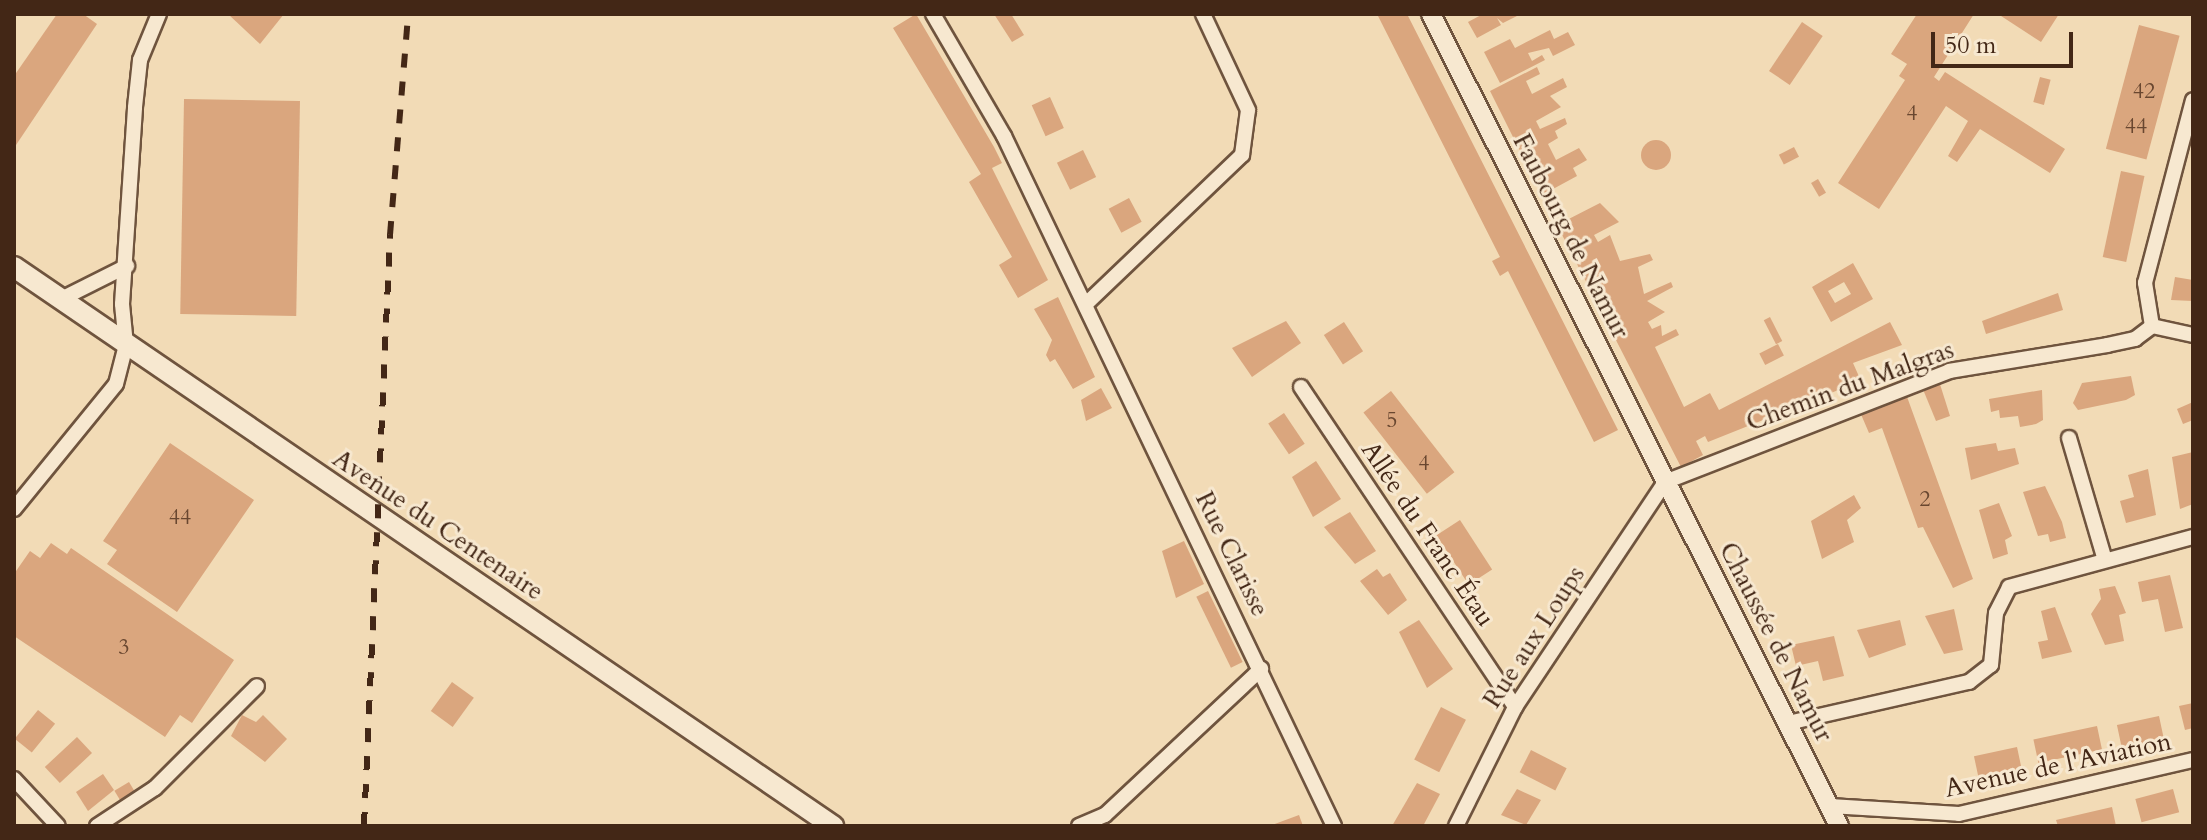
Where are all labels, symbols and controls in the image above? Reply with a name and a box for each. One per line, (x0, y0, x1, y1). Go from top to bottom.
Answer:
scale bar (1935, 16, 2077, 66)
text: 50 m (1945, 29, 1996, 62)
house number: 42 (2133, 79, 2155, 105)
house number: 4 (1906, 101, 1918, 127)
house number: 44 (2125, 114, 2147, 140)
street label: Faubourg de Namur (1506, 128, 1636, 344)
street label: Chemin du Malgras (1742, 334, 1958, 438)
house number: 5 (1386, 408, 1398, 434)
street label: Allée du Franc Étau (1355, 436, 1501, 632)
street label: Avenue du Centenaire (327, 443, 549, 607)
house number: 4 (1418, 451, 1430, 477)
street label: Rue Clarisse (1188, 487, 1276, 621)
house number: 2 (1919, 487, 1931, 513)
house number: 44 (169, 505, 191, 531)
street label: Chaussée de Namur (1712, 537, 1840, 747)
street label: Rue aux Loups (1477, 560, 1591, 714)
house number: 3 (118, 635, 130, 661)
street label: Avenue de l'Aviation (1942, 726, 2174, 804)

